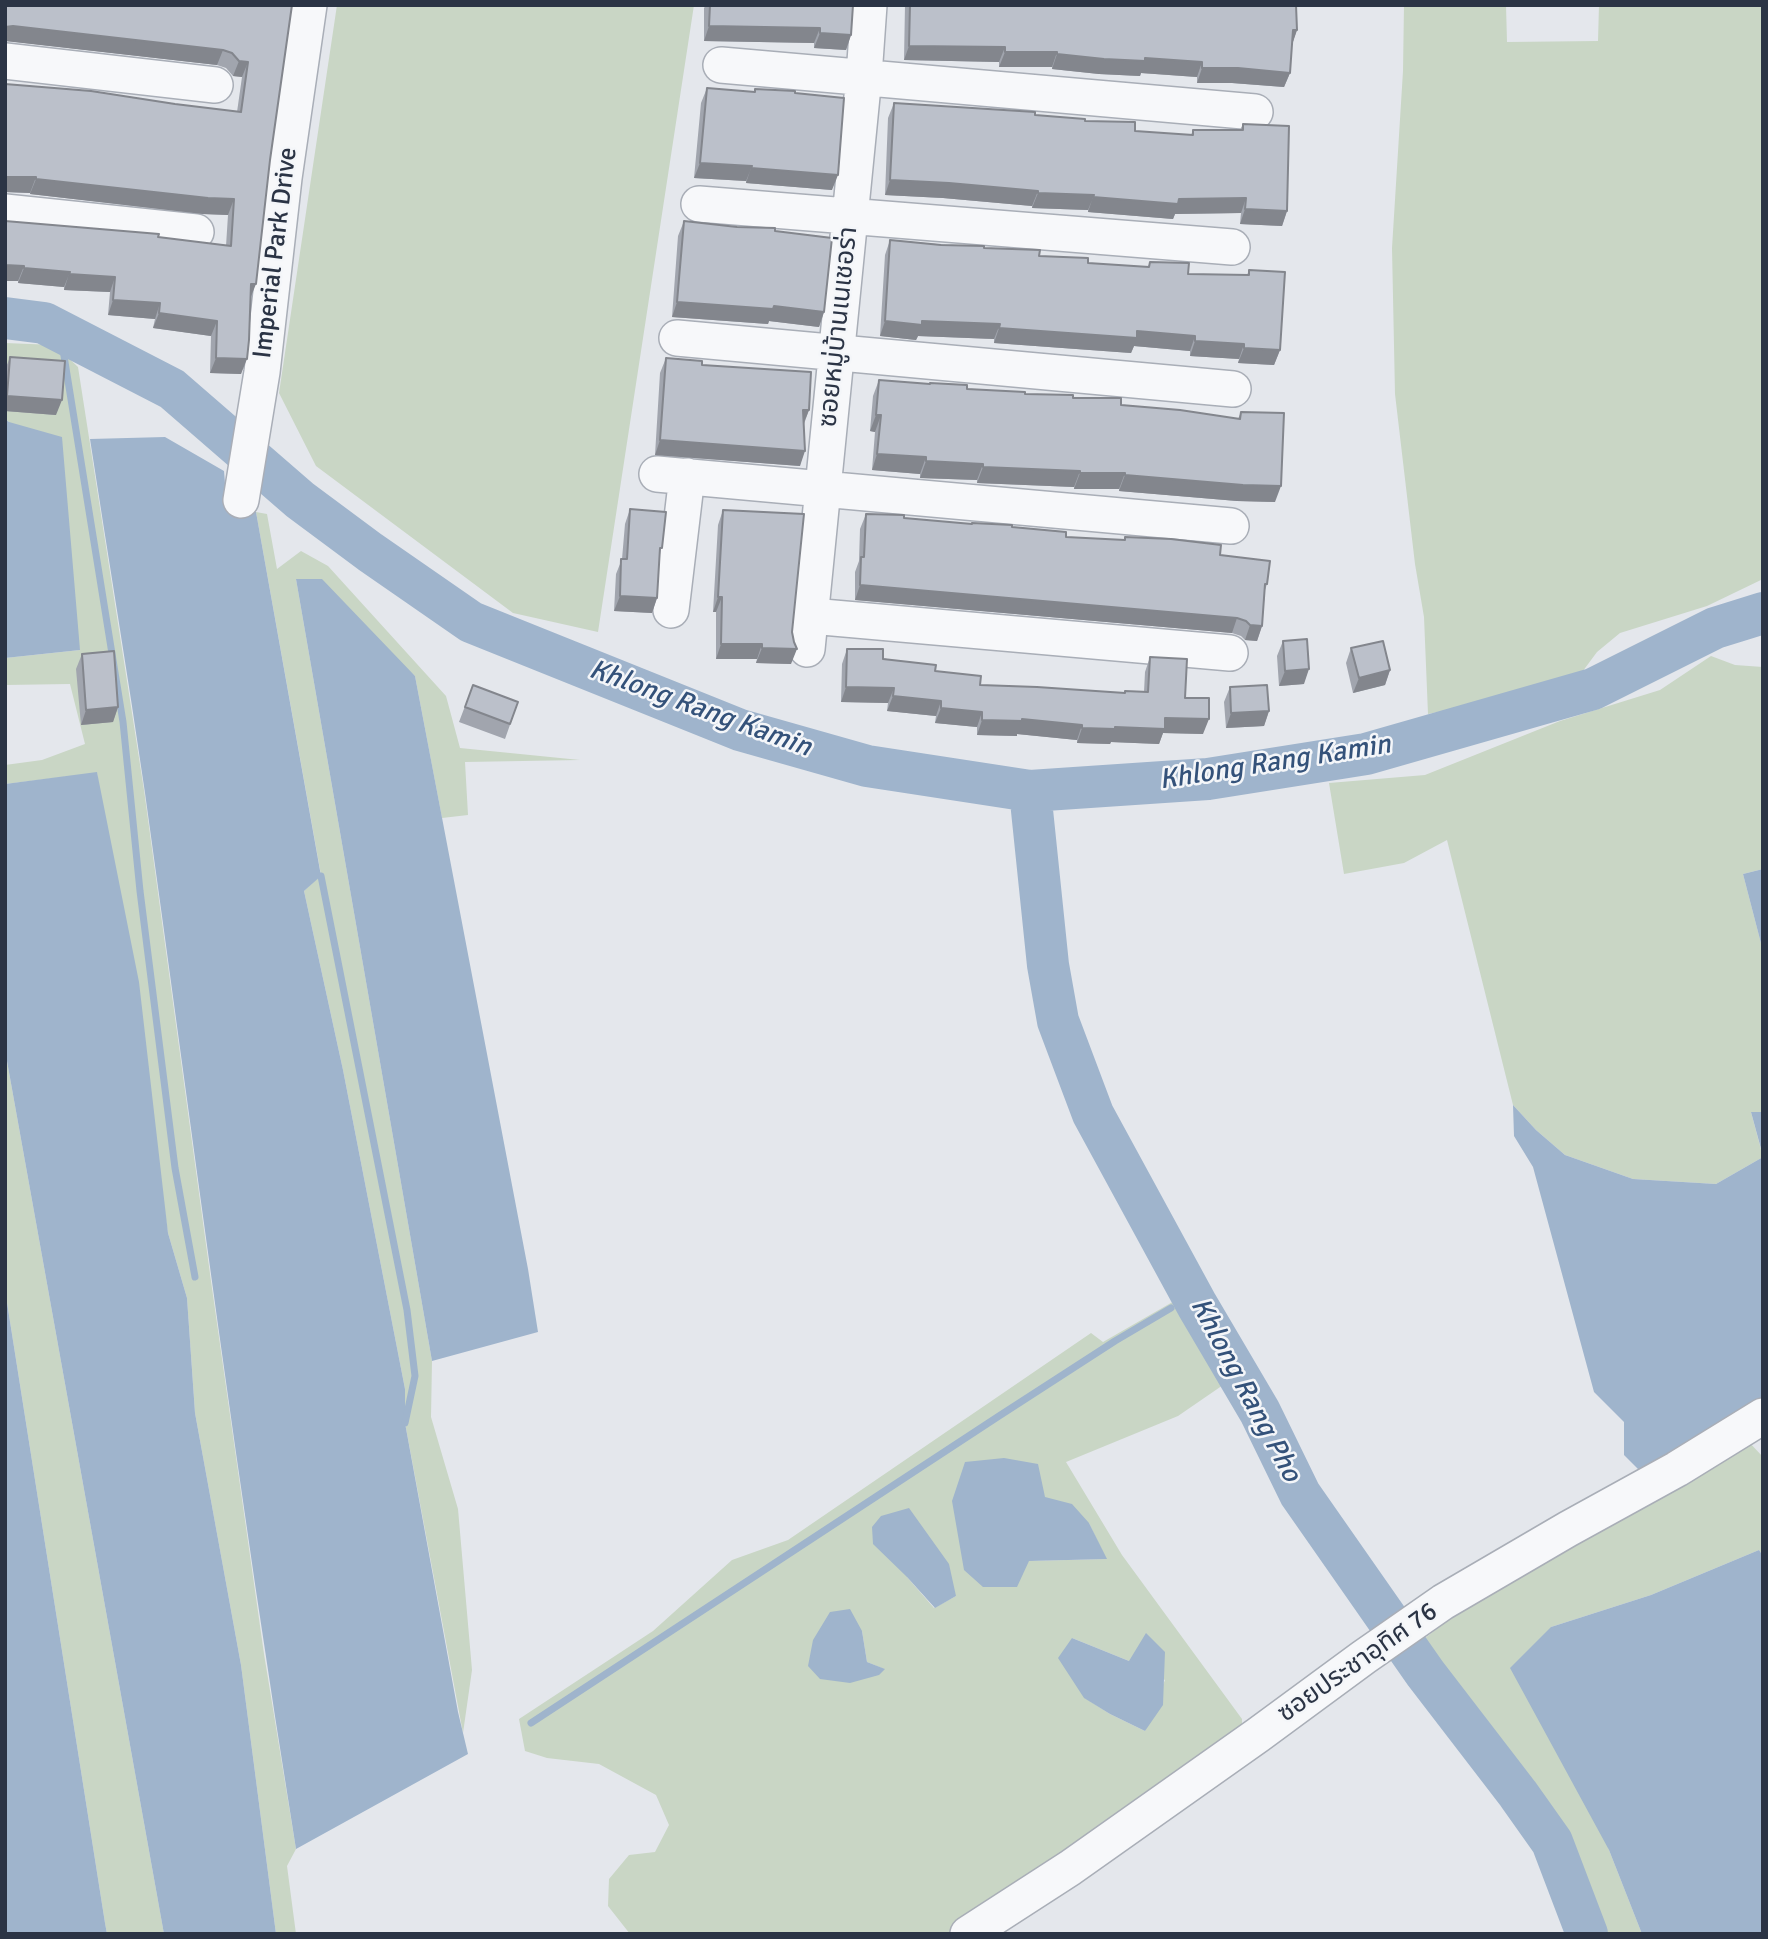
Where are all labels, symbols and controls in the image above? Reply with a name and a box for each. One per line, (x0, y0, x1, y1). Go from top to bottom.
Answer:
street label: Imperial Park Drive (248, 146, 304, 360)
street label: ซอยหมู่บ้านเนเชอร่า (813, 225, 865, 429)
water label: Khlong Rang Kamin (584, 653, 816, 765)
water label: Khlong Rang Kamin (1157, 728, 1393, 798)
water label: Khlong Rang Pho (1182, 1292, 1308, 1488)
street label: ซอยประชาอุทิศ 76 (1272, 1596, 1444, 1730)

